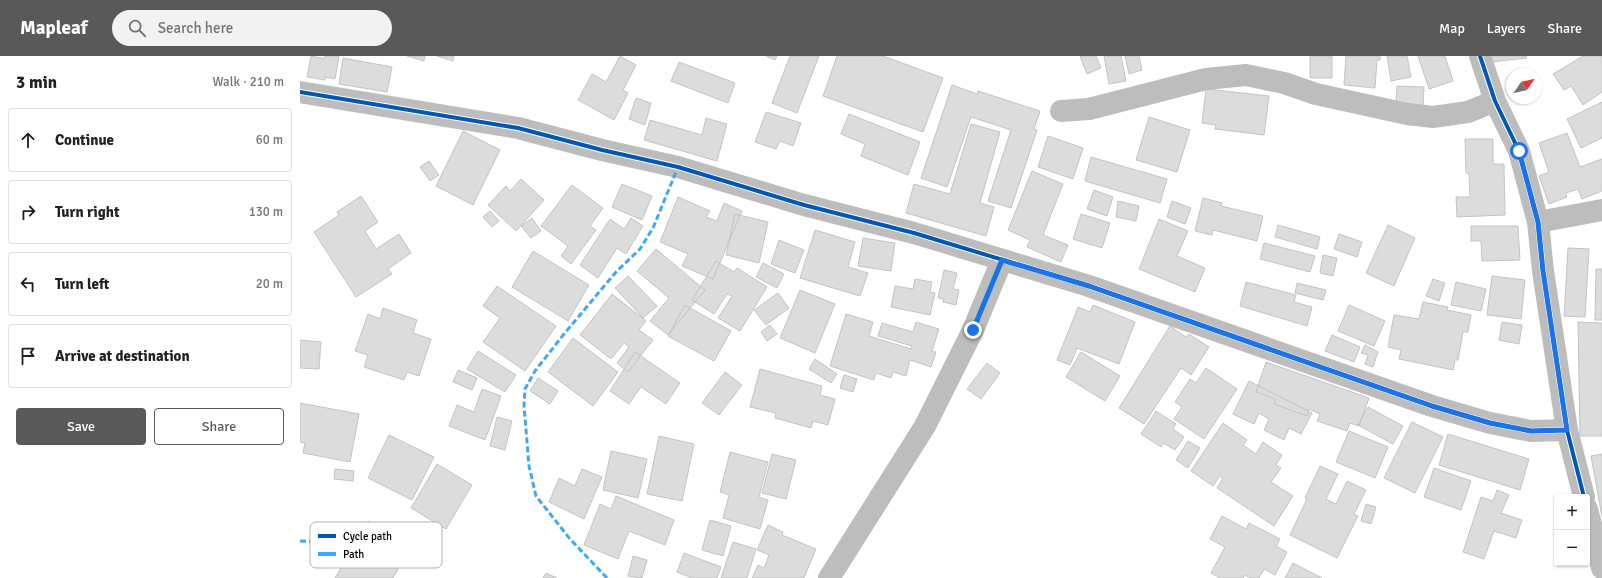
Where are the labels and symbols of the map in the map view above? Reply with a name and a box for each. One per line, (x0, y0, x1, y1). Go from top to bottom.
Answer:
north arrow (1506, 68, 1542, 104)
route start (1510, 142, 1528, 160)
route end (964, 321, 982, 339)
legend (310, 522, 442, 568)
text: Cycle path (343, 530, 392, 543)
text: Path (343, 548, 364, 561)

